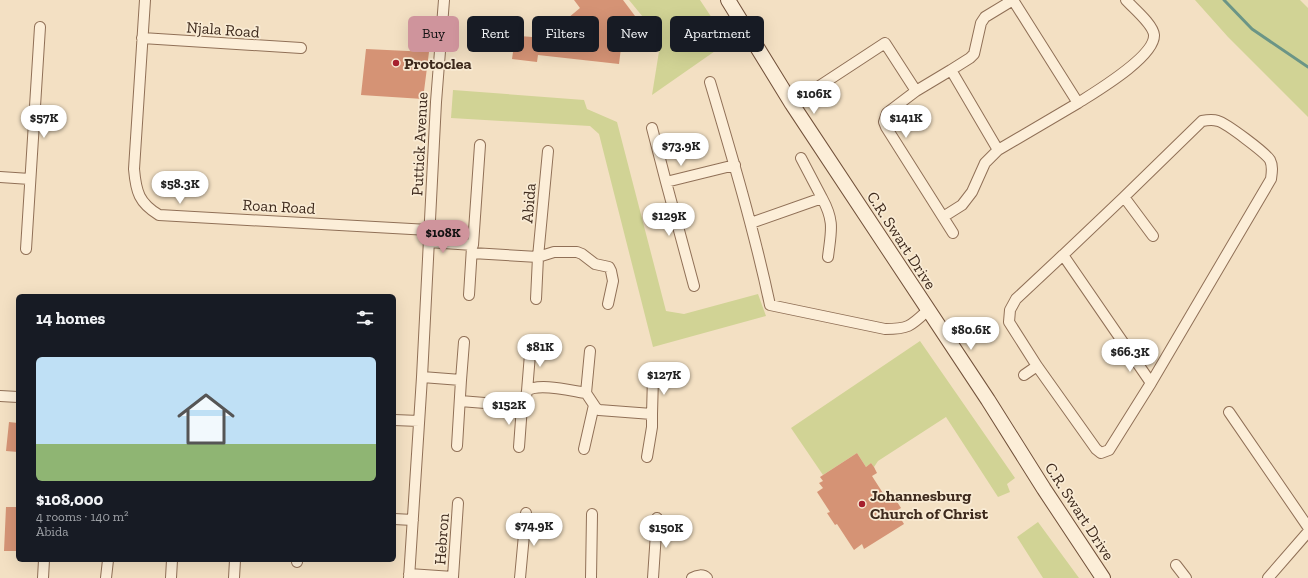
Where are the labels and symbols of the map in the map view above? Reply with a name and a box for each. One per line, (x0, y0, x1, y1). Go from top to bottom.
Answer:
street label: Njala Road (186, 17, 260, 42)
place label: Protoclea (404, 54, 472, 73)
marker: Protoclea (391, 58, 401, 68)
pin: $106K (786, 81, 842, 115)
street label: Puttick Avenue (407, 92, 432, 196)
pin: $57K (20, 105, 68, 139)
pin: $141K (878, 105, 934, 139)
pin: $73.9K (648, 133, 714, 167)
pin: $58.3K (147, 171, 213, 205)
street label: Abida (517, 182, 540, 224)
street label: C.R. Swart Drive (863, 188, 940, 293)
street label: Roan Road (242, 195, 316, 218)
pin: $129K (641, 203, 697, 237)
pin: $108K (415, 220, 471, 254)
pin: $80.6K (938, 317, 1004, 351)
pin: $81K (516, 334, 564, 368)
pin: $66.3K (1097, 339, 1163, 373)
pin: $127K (636, 362, 692, 396)
pin: $152K (481, 392, 537, 426)
street label: C.R. Swart Drive (1041, 459, 1118, 564)
place label: Johannesburg Church of Christ (870, 486, 989, 523)
marker: Johannesburg Church of Christ (857, 499, 867, 509)
street label: Hebron (430, 512, 453, 566)
pin: $74.9K (501, 513, 567, 547)
pin: $150K (638, 515, 694, 549)

